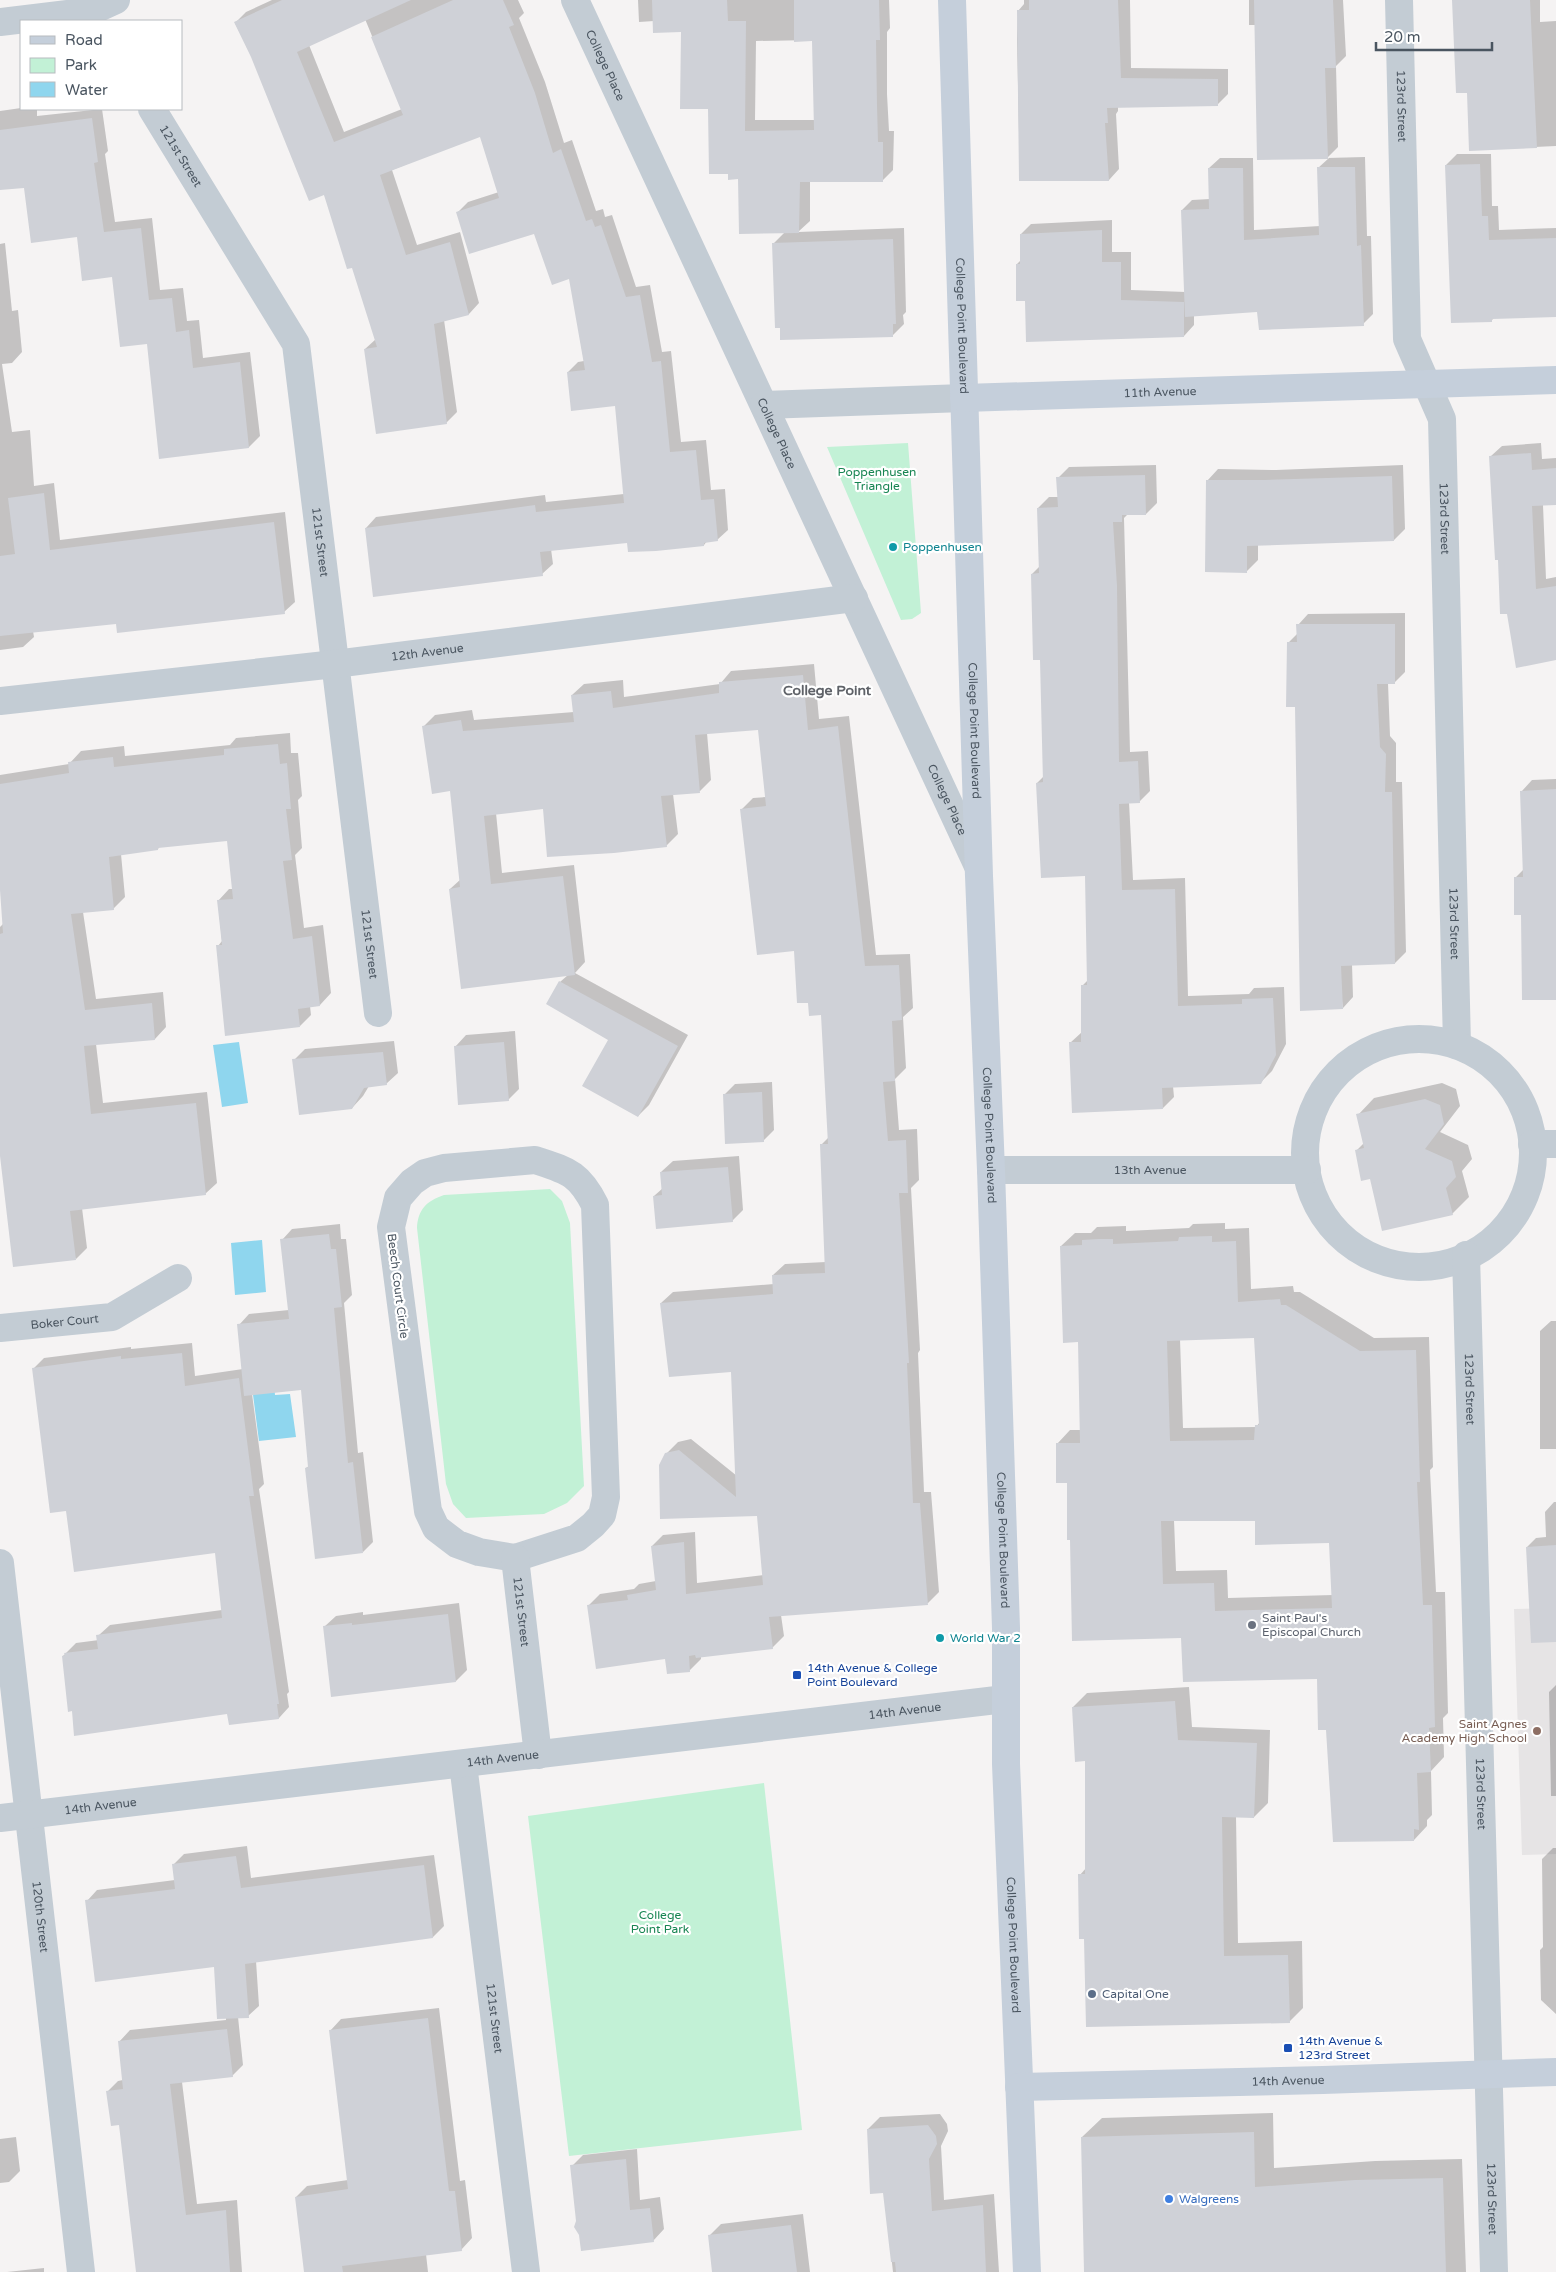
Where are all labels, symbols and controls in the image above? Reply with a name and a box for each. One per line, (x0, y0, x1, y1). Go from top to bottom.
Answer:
legend (20, 20, 182, 110)
scale bar (1376, 20, 1492, 52)
street label: College Place (583, 28, 628, 103)
text: 20 m (1384, 28, 1421, 46)
text: Road (65, 31, 103, 49)
text: Park (65, 56, 97, 74)
street label: 123rd Street (1394, 70, 1409, 143)
text: Water (65, 81, 108, 99)
street label: 121st Street (156, 122, 205, 190)
street label: College Point Boulevard (953, 257, 971, 394)
street label: 11th Avenue (1123, 384, 1197, 400)
street label: College Place (754, 396, 799, 471)
park label: Poppenhusen Triangle (838, 465, 916, 493)
street label: 123rd Street (1437, 482, 1452, 555)
street label: 121st Street (309, 506, 332, 578)
place label: Poppenhusen (903, 540, 982, 554)
marker: Poppenhusen (887, 541, 899, 553)
street label: 12th Avenue (390, 641, 465, 664)
street label: College Point Boulevard (965, 662, 984, 799)
district label: College Point (783, 682, 872, 699)
street label: College Place (925, 762, 970, 838)
street label: 123rd Street (1446, 887, 1462, 960)
street label: 121st Street (358, 908, 381, 980)
street label: College Point Boulevard (980, 1067, 999, 1204)
street label: 13th Avenue (1113, 1163, 1187, 1177)
street label: Beech Court Circle (385, 1233, 411, 1339)
street label: Boker Court (30, 1311, 100, 1332)
street label: 123rd Street (1462, 1353, 1478, 1426)
street label: College Point Boulevard (994, 1472, 1012, 1609)
street label: 121st Street (510, 1576, 532, 1648)
place label: Saint Paul's Episcopal Church (1262, 1611, 1361, 1639)
marker: Saint Paul's Episcopal Church (1246, 1619, 1258, 1631)
place label: World War 2 (950, 1631, 1021, 1645)
marker: World War 2 (934, 1632, 946, 1644)
place label: 14th Avenue & College Point Boulevard (807, 1661, 938, 1689)
marker: 14th Avenue & College Point Boulevard (791, 1669, 803, 1681)
street label: 14th Avenue (868, 1700, 942, 1722)
place label: Saint Agnes Academy High School (1402, 1717, 1527, 1745)
marker: Saint Agnes Academy High School (1531, 1725, 1543, 1737)
street label: 14th Avenue (465, 1747, 540, 1770)
street label: 123rd Street (1473, 1758, 1489, 1830)
street label: 14th Avenue (63, 1795, 138, 1817)
street label: College Point Boulevard (1004, 1876, 1023, 2013)
street label: 120th Street (29, 1880, 51, 1954)
park label: College Point Park (631, 1908, 690, 1936)
street label: 121st Street (483, 1982, 506, 2054)
place label: Capital One (1102, 1987, 1169, 2001)
marker: Capital One (1086, 1988, 1098, 2000)
place label: 14th Avenue & 123rd Street (1298, 2034, 1383, 2062)
marker: 14th Avenue & 123rd Street (1282, 2042, 1294, 2054)
street label: 14th Avenue (1251, 2073, 1325, 2089)
street label: 123rd Street (1484, 2162, 1500, 2235)
place label: Walgreens (1179, 2192, 1239, 2206)
marker: Walgreens (1163, 2193, 1175, 2205)

